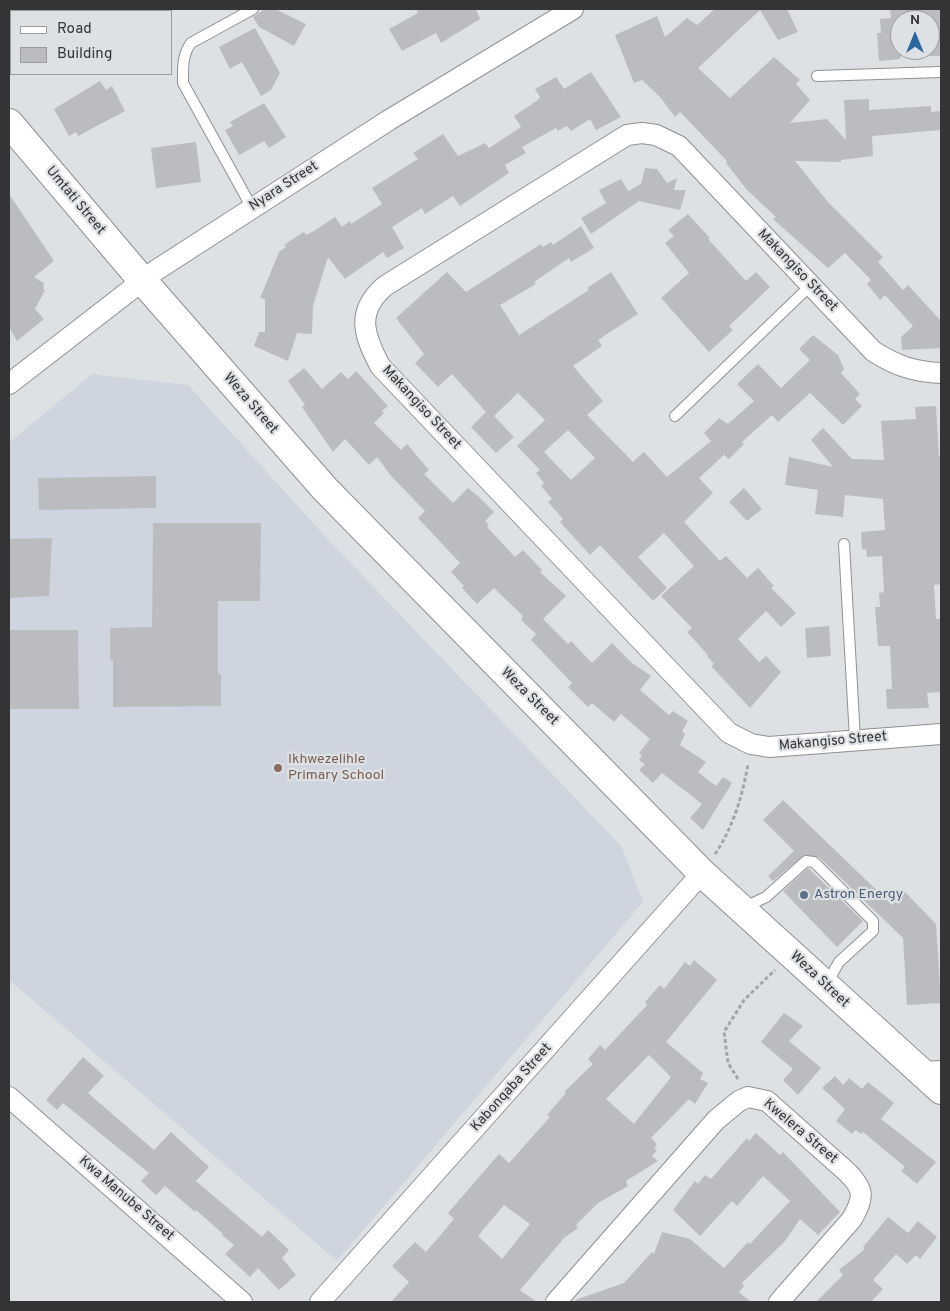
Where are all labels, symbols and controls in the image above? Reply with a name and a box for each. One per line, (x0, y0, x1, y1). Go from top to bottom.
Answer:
legend (10, 10, 172, 75)
north arrow (890, 10, 940, 60)
text: N (910, 12, 920, 29)
text: Road (57, 20, 92, 39)
text: Building (57, 45, 112, 64)
street label: Nyara Street (246, 158, 322, 216)
street label: Umtati Street (42, 163, 108, 239)
street label: Makangiso Street (753, 226, 841, 316)
street label: Makangiso Street (378, 363, 464, 453)
street label: Weza Street (219, 370, 281, 438)
street label: Weza Street (496, 664, 562, 730)
street label: Makangiso Street (778, 729, 888, 755)
place label: Ikhwezelihle Primary School (288, 752, 384, 784)
marker: Ikhwezelihle Primary School (272, 762, 284, 774)
place label: Astron Energy (814, 887, 903, 903)
marker: Astron Energy (798, 889, 810, 901)
street label: Weza Street (786, 948, 852, 1012)
street label: Kabonqaba Street (468, 1040, 556, 1136)
street label: Kwelera Street (759, 1096, 841, 1168)
street label: Kwa Manube Street (75, 1153, 177, 1245)

